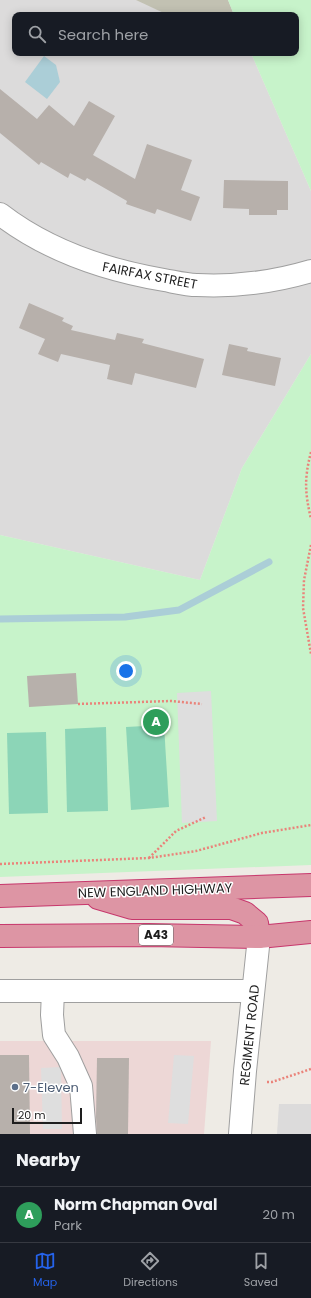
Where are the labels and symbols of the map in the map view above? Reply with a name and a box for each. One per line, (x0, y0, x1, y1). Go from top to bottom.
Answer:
street label: FAIRFAX STREET (101, 257, 199, 294)
your location (116, 661, 136, 681)
pin: A (143, 707, 169, 737)
street label: NEW ENGLAND HIGHWAY (78, 878, 233, 903)
road number: A43 (139, 925, 173, 945)
street label: REGIMENT ROAD (235, 984, 264, 1087)
place label: 7-Eleven (23, 1078, 79, 1097)
marker: 7-Eleven (10, 1082, 20, 1092)
scale bar (12, 1106, 82, 1125)

